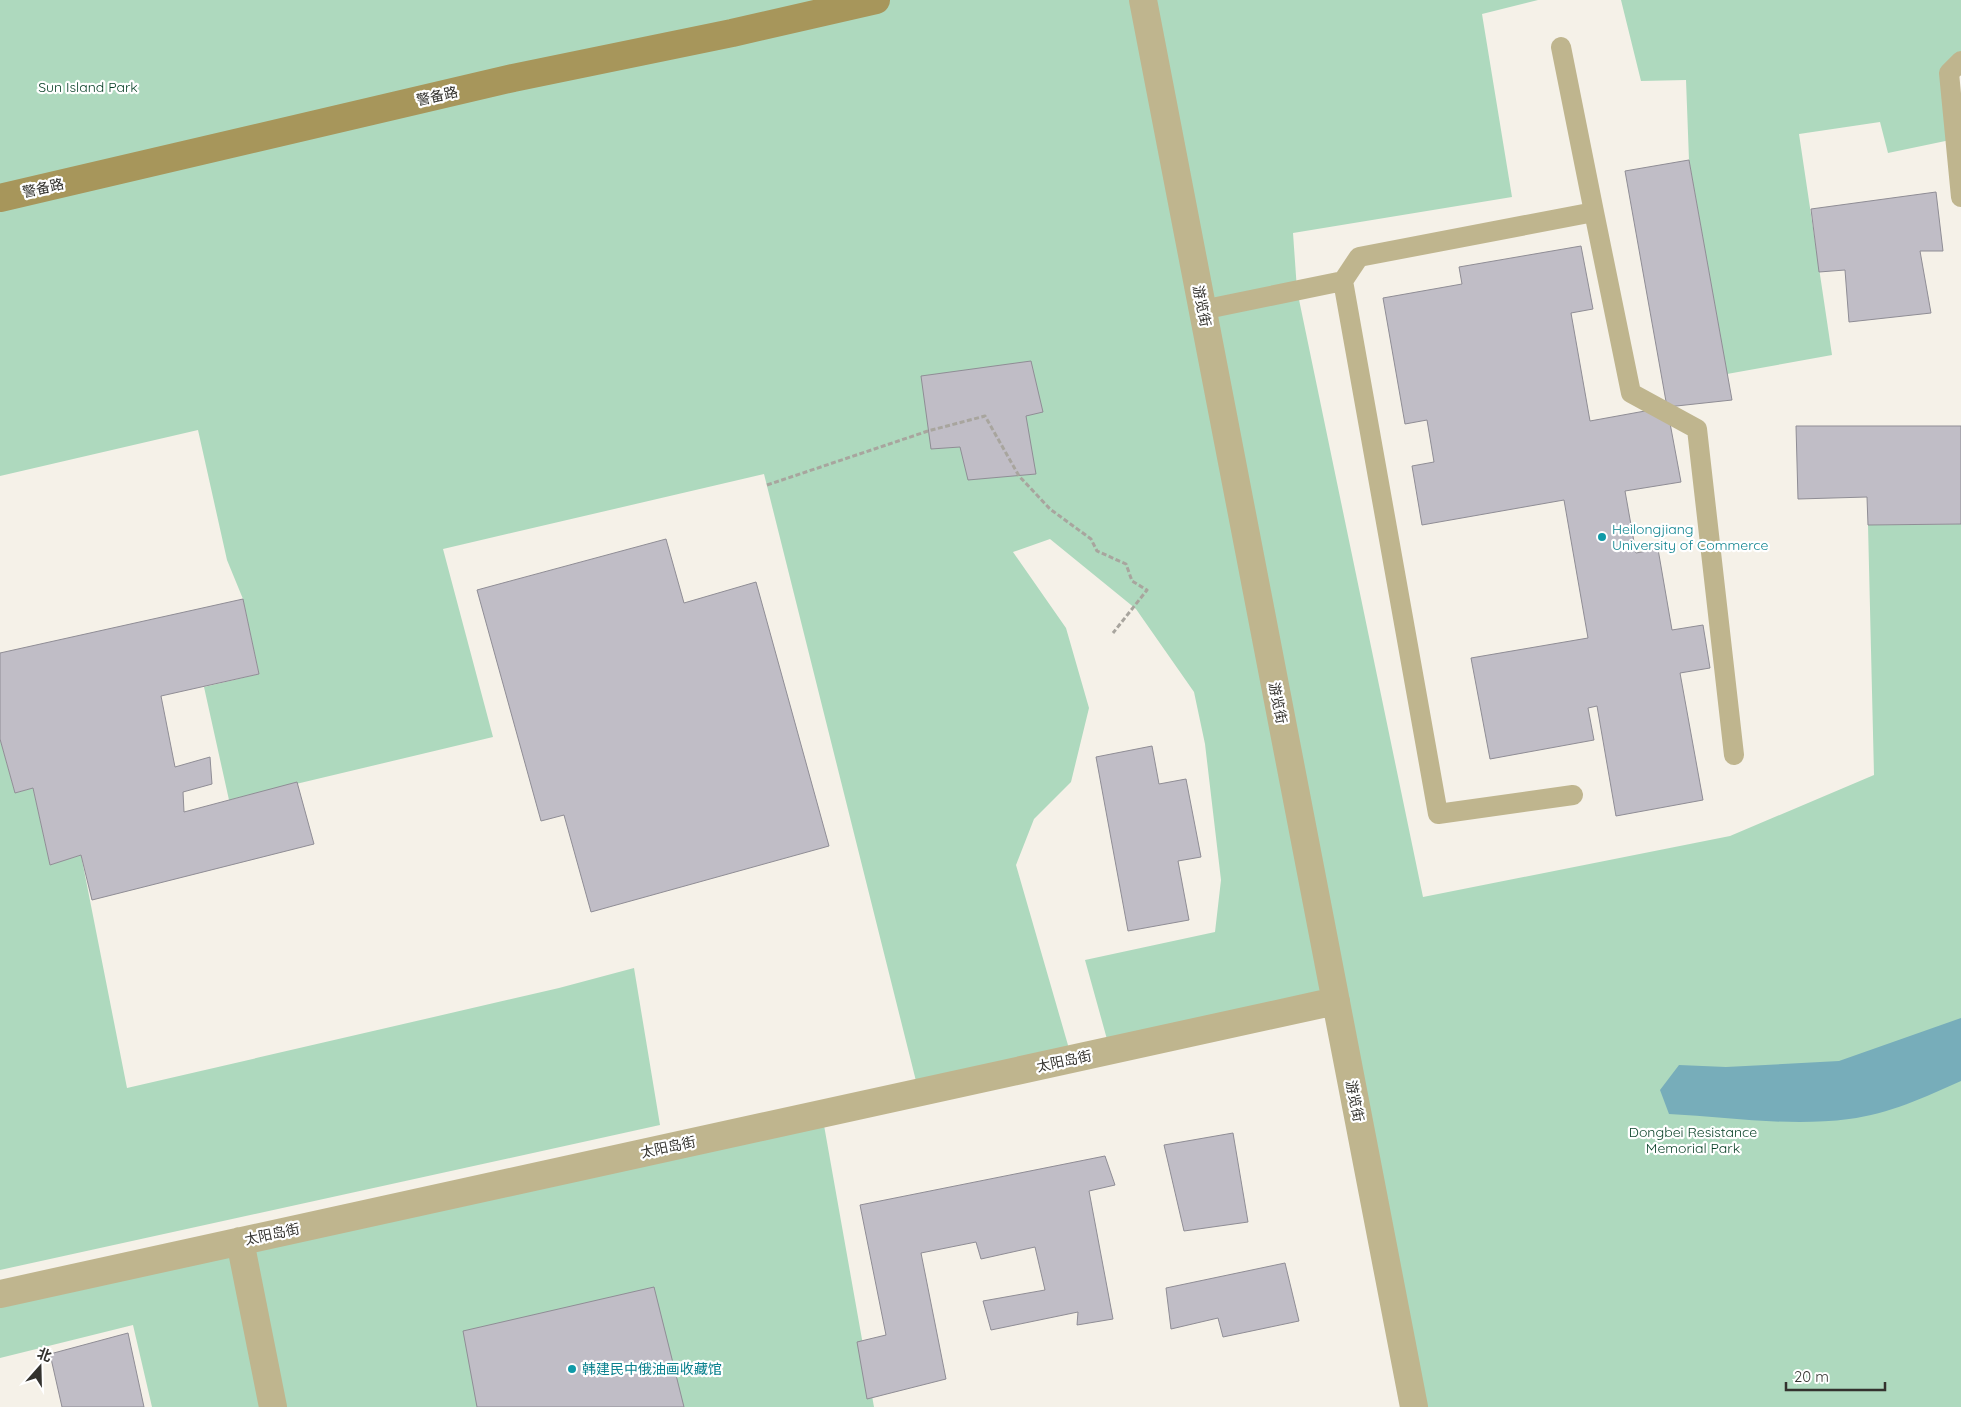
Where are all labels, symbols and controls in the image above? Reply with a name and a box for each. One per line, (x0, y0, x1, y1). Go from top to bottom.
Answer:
park label: Sun Island Park (38, 78, 138, 96)
street label: 警备路 (415, 83, 459, 109)
street label: 警备路 (21, 175, 65, 201)
street label: 游览街 (1189, 284, 1215, 328)
place label: Heilongjiang University of Commerce (1612, 520, 1768, 554)
marker: Heilongjiang University of Commerce (1596, 531, 1608, 543)
street label: 游览街 (1265, 681, 1291, 725)
street label: 太阳岛街 (1035, 1046, 1093, 1076)
street label: 游览街 (1342, 1079, 1368, 1123)
park label: Dongbei Resistance Memorial Park (1629, 1123, 1757, 1157)
street label: 太阳岛街 (639, 1132, 697, 1162)
street label: 太阳岛街 (243, 1219, 301, 1249)
north arrow (15, 1342, 65, 1392)
text: 北 (35, 1344, 54, 1366)
place label: 韩建民中俄油画收藏馆 (582, 1360, 722, 1378)
scale bar (1786, 1360, 1885, 1392)
marker: 韩建民中俄油画收藏馆 (566, 1363, 578, 1375)
text: 20 m (1794, 1367, 1829, 1386)

